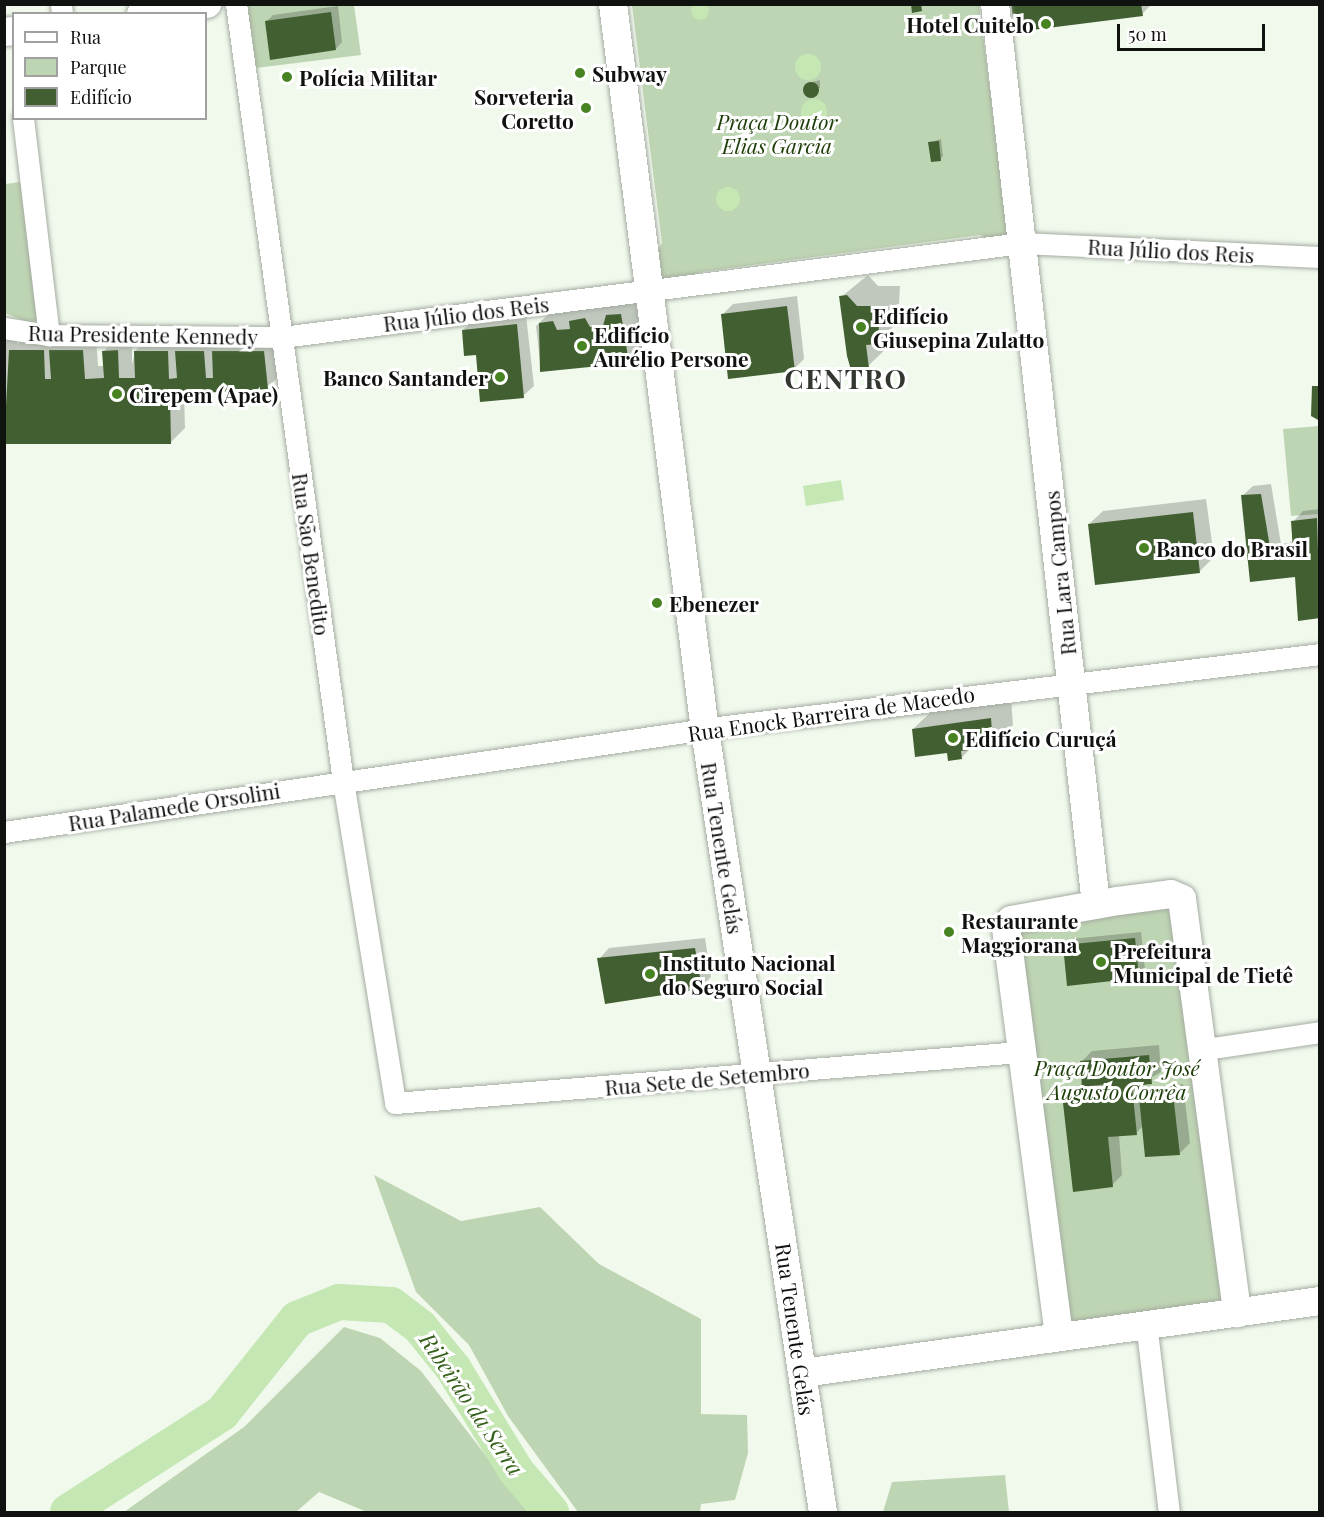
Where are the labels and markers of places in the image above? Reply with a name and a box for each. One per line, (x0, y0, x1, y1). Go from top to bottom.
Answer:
place label: Hotel Cuitelo (906, 11, 1034, 37)
marker: Hotel Cuitelo (1039, 17, 1053, 31)
place label: Subway (592, 60, 667, 86)
place label: Polícia Militar (299, 64, 437, 90)
marker: Subway (573, 66, 587, 80)
marker: Polícia Militar (280, 70, 294, 84)
place label: Sorveteria Coretto (474, 83, 574, 133)
marker: Sorveteria Coretto (579, 101, 593, 115)
place label: Edifício Giusepina Zulatto (873, 302, 1045, 352)
marker: Edifício Giusepina Zulatto (854, 320, 868, 334)
place label: Edifício Aurélio Persone (594, 321, 749, 371)
marker: Edifício Aurélio Persone (575, 339, 589, 353)
place label: Banco Santander (323, 364, 488, 390)
marker: Banco Santander (493, 370, 507, 384)
place label: Cirepem (Apae) (129, 381, 278, 407)
marker: Cirepem (Apae) (110, 387, 124, 401)
place label: Banco do Brasil (1156, 535, 1308, 561)
marker: Banco do Brasil (1137, 541, 1151, 555)
place label: Ebenezer (669, 590, 759, 616)
marker: Ebenezer (650, 596, 664, 610)
place label: Edifício Curuçá (965, 725, 1117, 751)
marker: Edifício Curuçá (946, 731, 960, 745)
place label: Restaurante Maggiorana (961, 907, 1078, 957)
marker: Restaurante Maggiorana (942, 925, 956, 939)
place label: Prefeitura Municipal de Tietê (1113, 937, 1294, 987)
place label: Instituto Nacional do Seguro Social (662, 949, 836, 999)
marker: Prefeitura Municipal de Tietê (1094, 955, 1108, 969)
marker: Instituto Nacional do Seguro Social (643, 967, 657, 981)

